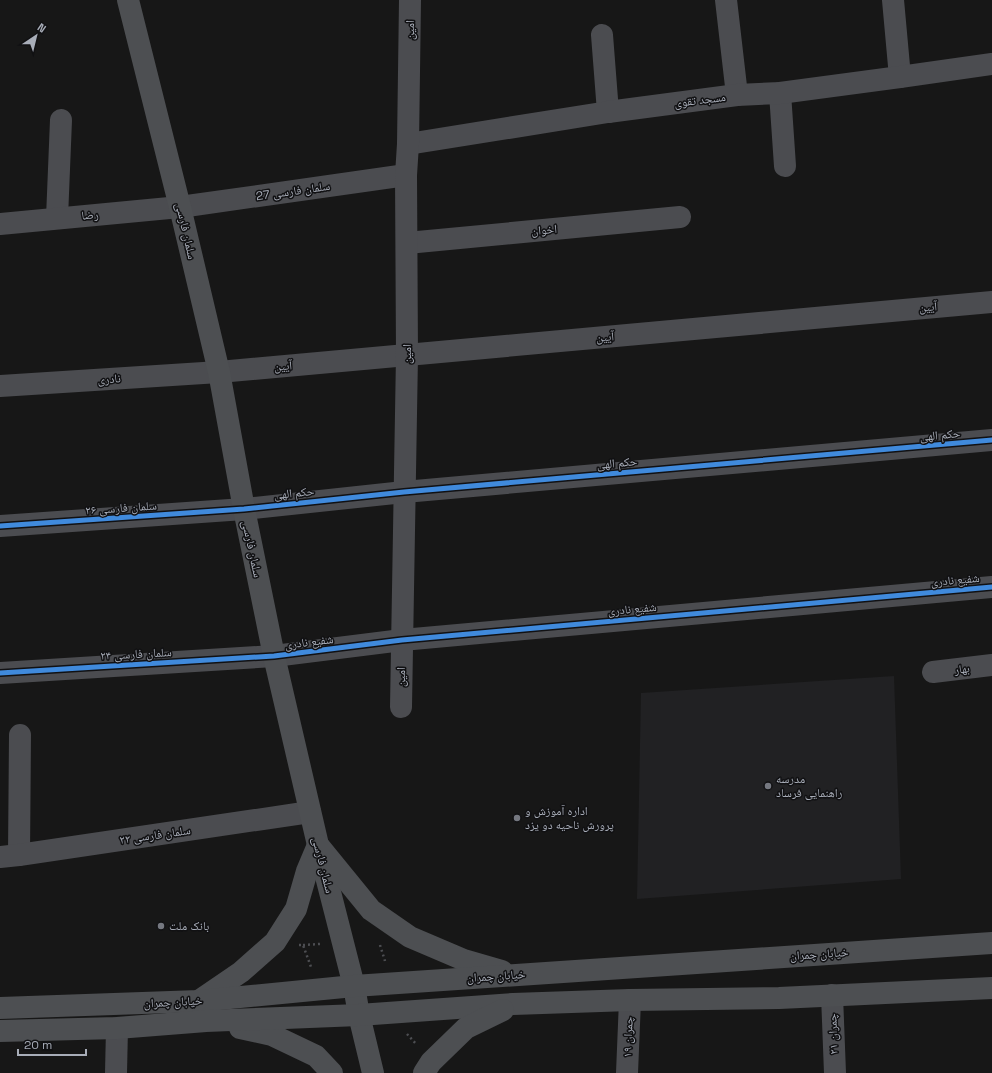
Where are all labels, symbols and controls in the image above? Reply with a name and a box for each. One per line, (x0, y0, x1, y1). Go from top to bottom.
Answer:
north arrow (16, 16, 56, 56)
text: N (35, 20, 49, 36)
street label: امین (402, 20, 418, 40)
street label: مسجد تقوی (673, 89, 727, 111)
street label: سلمان فارسی 27 (255, 178, 331, 204)
street label: سلمان فارسی (172, 201, 200, 261)
street label: رضا (81, 206, 100, 224)
street label: اخوان (530, 221, 558, 239)
street label: آیین (918, 298, 939, 316)
street label: آیین (595, 328, 616, 346)
street label: امین (399, 344, 415, 364)
street label: آیین (273, 357, 294, 375)
street label: نادری (97, 370, 121, 388)
street label: حکم الهی (919, 425, 961, 445)
street label: حکم الهی (596, 453, 638, 473)
street label: حکم الهی (273, 483, 315, 503)
street label: سلمان فارسی ۲۶ (85, 498, 157, 518)
street label: سلمان فارسی (238, 519, 266, 579)
street label: شفیع نادری (930, 570, 980, 590)
street label: شفیع نادری (607, 599, 657, 619)
street label: شفیع نادری (284, 631, 334, 653)
street label: سلمان فارسی ۲۴ (100, 644, 172, 664)
street label: بهار (952, 660, 971, 678)
street label: امین (393, 667, 409, 687)
place label: مدرسه راهنمایی فرساد (776, 771, 843, 801)
marker: مدرسه راهنمایی فرساد (763, 781, 773, 791)
place label: اداره آموزش و پرورش ناحیه دو یزد (525, 803, 614, 833)
marker: اداره آموزش و پرورش ناحیه دو یزد (512, 813, 522, 823)
street label: سلمان فارسی ۲۲ (118, 822, 192, 848)
street label: سلمان فارسی (308, 835, 338, 895)
place label: بانک ملت (169, 918, 209, 934)
marker: بانک ملت (156, 921, 166, 931)
street label: خیابان چمران (789, 944, 849, 964)
street label: خیابان چمران (466, 966, 526, 986)
street label: خیابان چمران (143, 992, 203, 1012)
street label: چمران ۲۱ (824, 1013, 842, 1055)
street label: چمران ۱۹ (619, 1016, 637, 1058)
scale bar (18, 1031, 86, 1057)
text: 20 m (24, 1037, 52, 1053)

